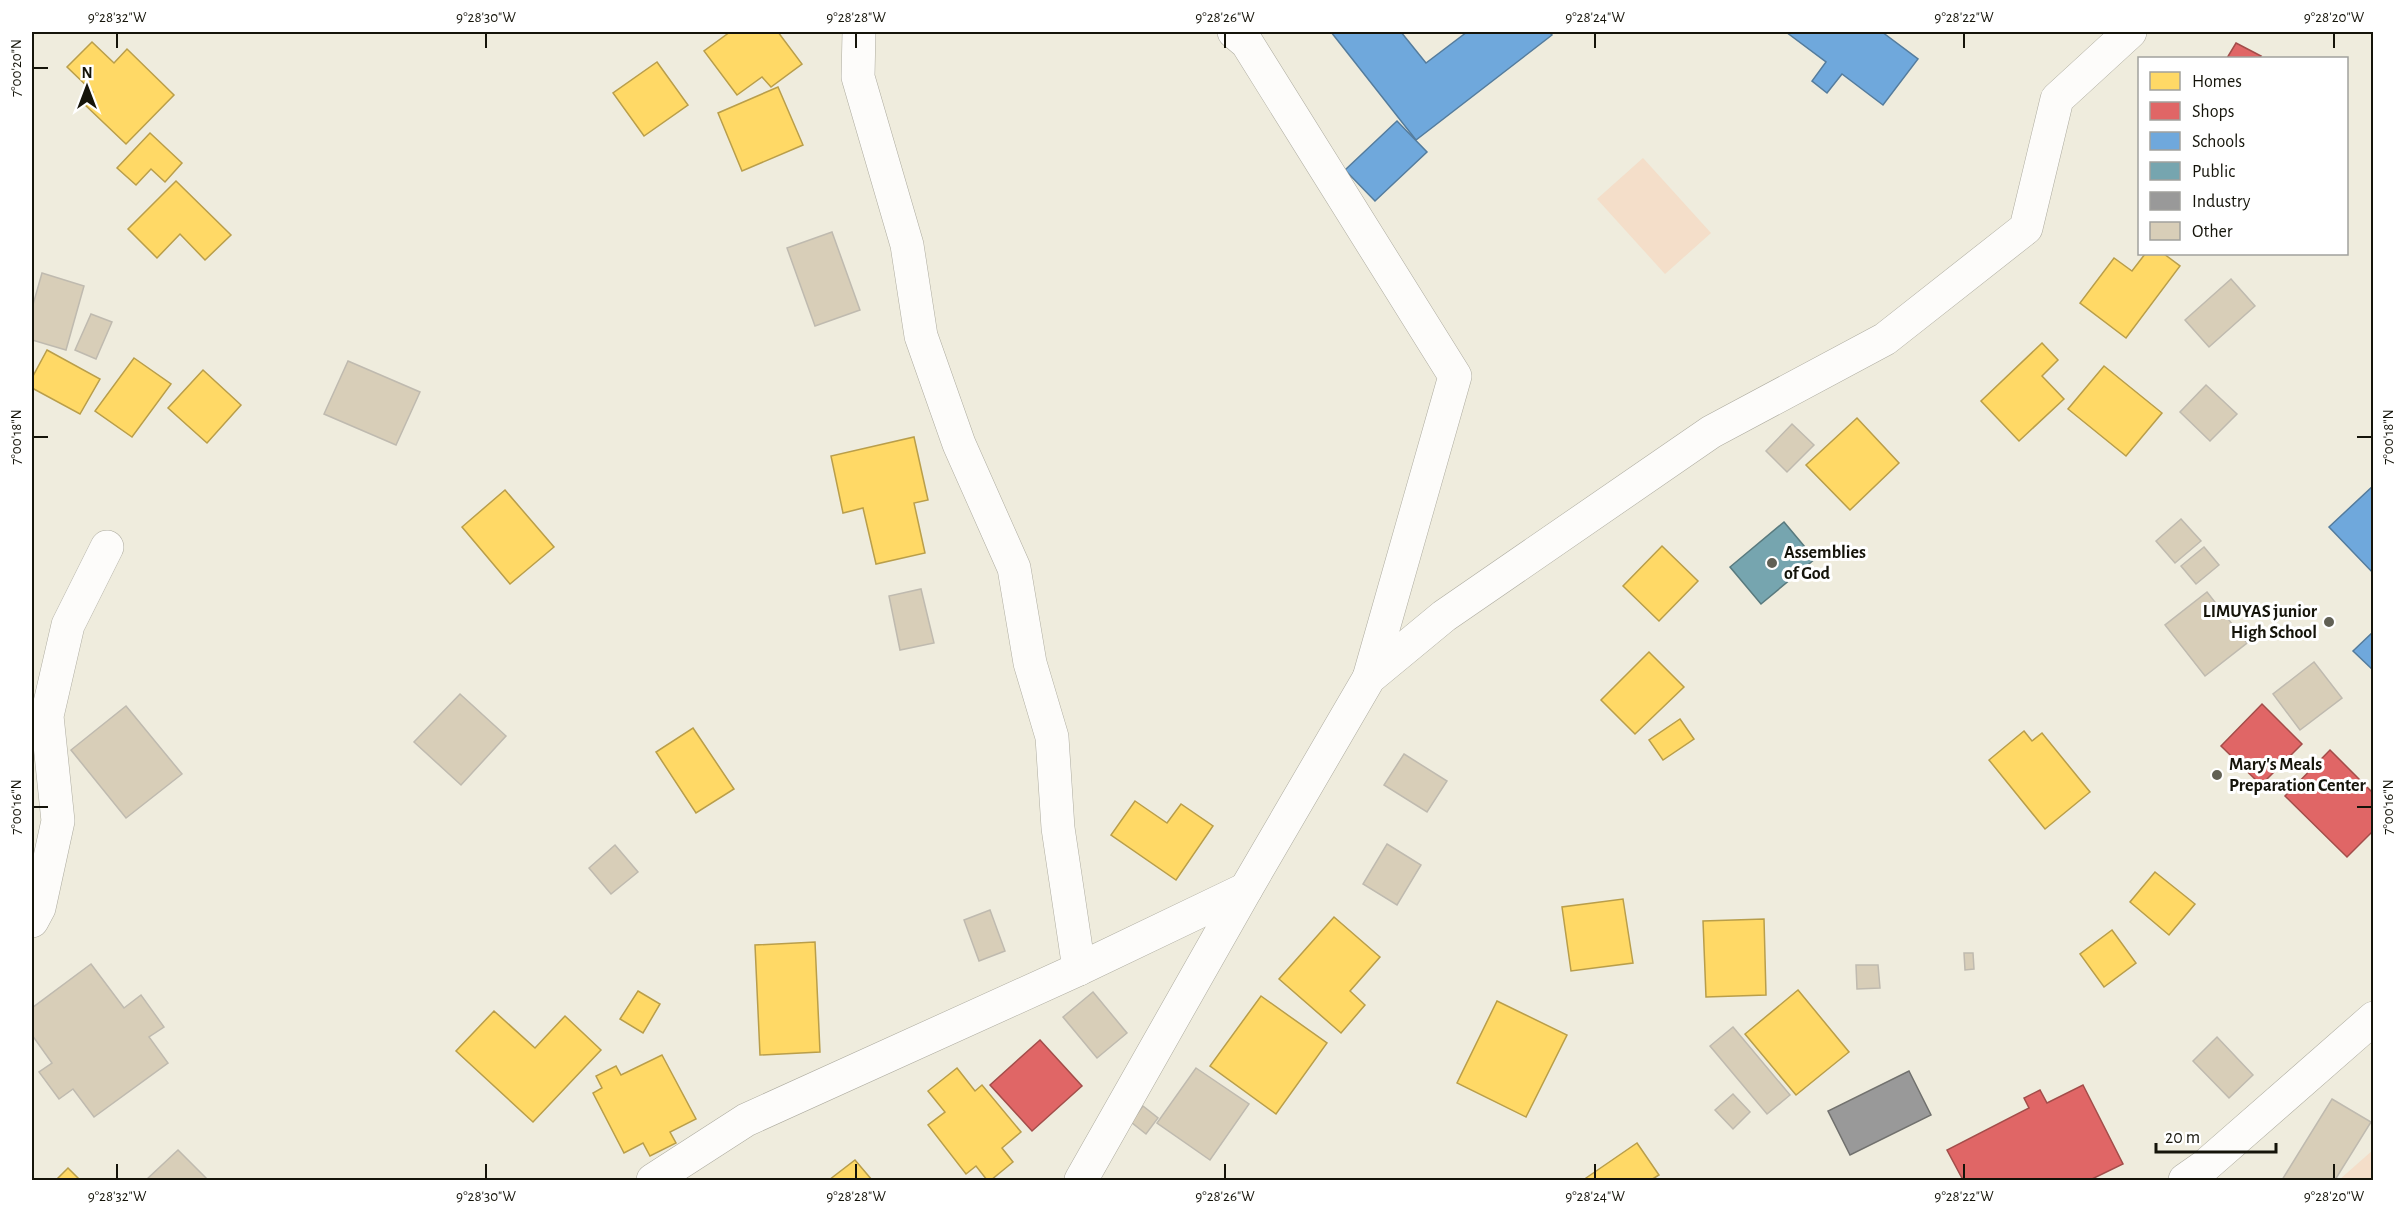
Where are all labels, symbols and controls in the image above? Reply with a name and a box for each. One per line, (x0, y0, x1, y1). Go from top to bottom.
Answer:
text: 9°28'32"W (88, 10, 147, 25)
text: 9°28'30"W (456, 10, 516, 25)
text: 9°28'28"W (826, 10, 886, 25)
text: 9°28'26"W (1195, 10, 1255, 25)
text: 9°28'24"W (1565, 10, 1625, 25)
text: 9°28'22"W (1934, 10, 1994, 25)
text: 9°28'20"W (2304, 10, 2365, 25)
text: 7°00'20"N (9, 39, 24, 97)
north arrow (57, 57, 117, 117)
legend (2138, 57, 2348, 255)
text: N (81, 65, 93, 81)
text: Homes (2192, 73, 2242, 91)
text: Shops (2192, 103, 2234, 121)
text: Schools (2192, 133, 2245, 151)
text: Public (2192, 163, 2235, 181)
text: Industry (2192, 193, 2251, 211)
text: Other (2192, 223, 2233, 241)
text: 7°00'18"N (9, 409, 24, 465)
text: 7°00'18"N (2381, 409, 2396, 465)
place label: Assemblies of God (1784, 544, 1866, 583)
marker: Assemblies of God (1765, 556, 1779, 570)
place label: LIMUYAS junior High School (2203, 603, 2318, 642)
marker: LIMUYAS junior High School (2322, 615, 2336, 629)
place label: Mary's Meals Preparation Center (2229, 756, 2366, 795)
marker: Mary's Meals Preparation Center (2210, 768, 2224, 782)
text: 7°00'16"N (9, 779, 24, 835)
text: 7°00'16"N (2381, 779, 2396, 835)
scale bar (2156, 1116, 2276, 1154)
text: 20 m (2165, 1129, 2200, 1147)
text: 9°28'32"W (88, 1189, 147, 1204)
text: 9°28'30"W (456, 1189, 516, 1204)
text: 9°28'28"W (826, 1189, 886, 1204)
text: 9°28'26"W (1195, 1189, 1255, 1204)
text: 9°28'24"W (1565, 1189, 1625, 1204)
text: 9°28'22"W (1934, 1189, 1994, 1204)
text: 9°28'20"W (2304, 1189, 2365, 1204)

